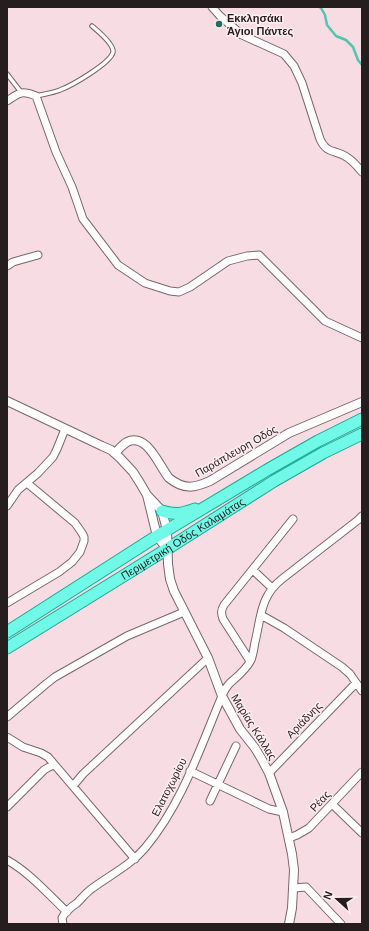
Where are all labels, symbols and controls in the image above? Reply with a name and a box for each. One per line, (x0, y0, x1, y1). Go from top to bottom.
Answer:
place label: Εκκλησάκι Άγιοι Πάντες (227, 12, 293, 38)
marker: Εκκλησάκι Άγιοι Πάντες (214, 19, 224, 29)
street label: Παράπλευρη Οδός (193, 423, 279, 479)
street label: Περιμετρική Οδός Καλαμάτας (119, 495, 247, 582)
street label: Μαρίας Κάλλας (229, 692, 279, 762)
street label: Αριάδνης (284, 699, 324, 741)
street label: Ελατοχωρίου (149, 756, 189, 818)
street label: Ρέας (307, 788, 333, 814)
north arrow (317, 879, 357, 919)
text: N (321, 890, 335, 901)

